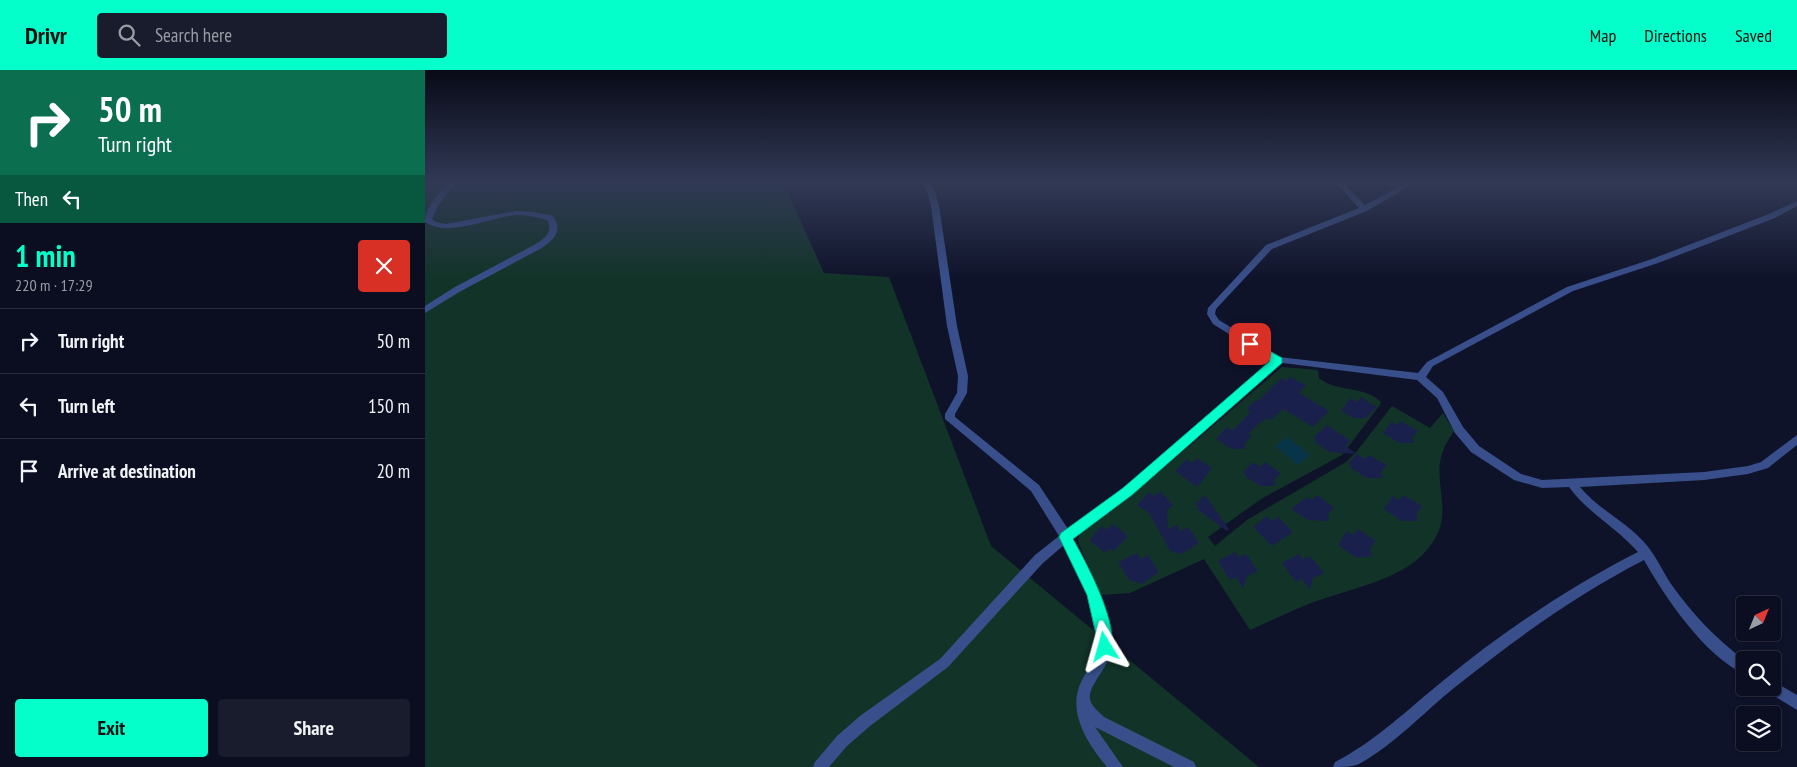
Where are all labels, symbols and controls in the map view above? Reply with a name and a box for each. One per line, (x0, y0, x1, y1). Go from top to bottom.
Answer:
search box (97, 13, 447, 58)
text: Drivr (25, 20, 67, 51)
icon: search (115, 21, 143, 49)
text: Search here (155, 23, 232, 47)
text: Map (1590, 24, 1616, 47)
text: Directions (1644, 24, 1707, 47)
text: Saved (1735, 24, 1772, 47)
text: 50 m (98, 86, 162, 132)
icon: right (15, 90, 80, 155)
text: Turn right (98, 130, 172, 158)
icon: left (58, 185, 86, 213)
text: Then (15, 187, 48, 211)
text: 1 min (15, 236, 76, 275)
button: close (358, 240, 410, 292)
text: 220 m · 17:29 (15, 275, 93, 295)
pin (1229, 323, 1271, 365)
icon: right (15, 327, 43, 355)
text: Turn right (58, 329, 124, 353)
text: 50 m (377, 329, 410, 353)
icon: arrive (1236, 330, 1264, 358)
icon: left (15, 392, 43, 420)
text: Turn left (58, 394, 115, 418)
text: 150 m (368, 394, 410, 418)
icon: arrive (15, 457, 43, 485)
text: Arrive at destination (58, 459, 196, 483)
text: 20 m (377, 459, 410, 483)
north arrow (1736, 596, 1781, 641)
map controls (1736, 596, 1781, 751)
position arrow (1078, 620, 1130, 672)
button: search (1736, 651, 1781, 696)
button: Exit (15, 699, 208, 757)
button: Share (218, 699, 410, 757)
button: layers (1736, 706, 1781, 751)

